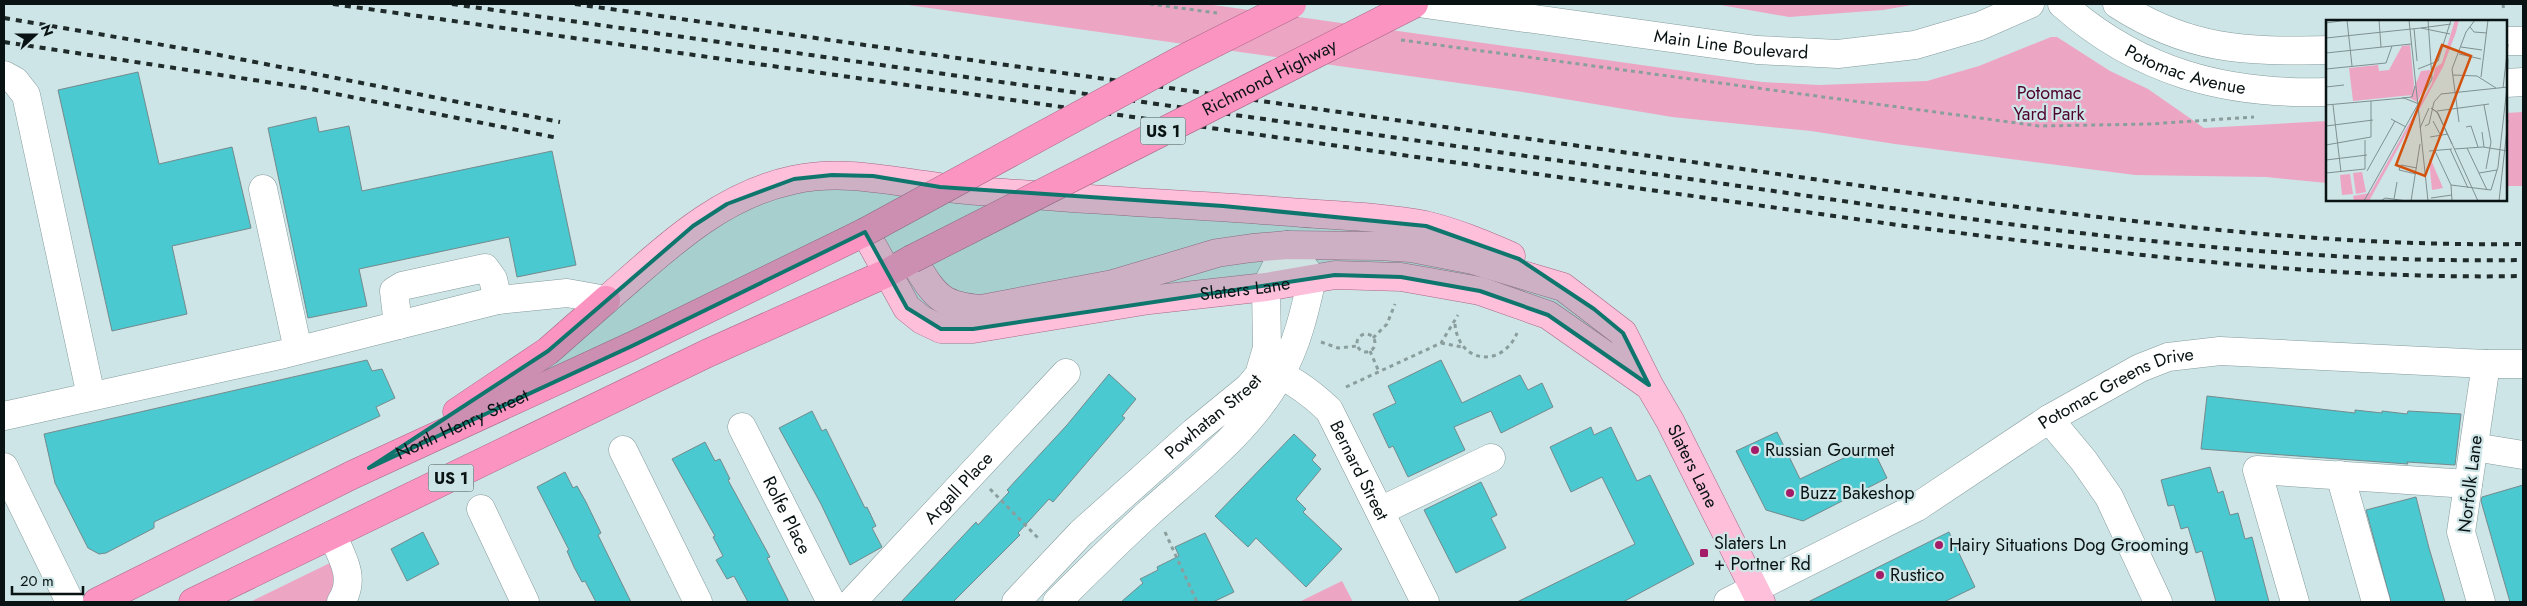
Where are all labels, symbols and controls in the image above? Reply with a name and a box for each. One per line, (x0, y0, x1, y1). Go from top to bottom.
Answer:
north arrow (10, 10, 60, 60)
inset map (2326, 20, 2507, 201)
text: N (36, 22, 58, 39)
street label: Main Line Boulevard (1652, 23, 1809, 66)
street label: Richmond Highway (1198, 32, 1341, 122)
street label: Potomac Avenue (2120, 38, 2248, 101)
park label: Potomac Yard Park (2014, 80, 2085, 127)
road number: US 1 (1140, 118, 1186, 144)
street label: Slaters Lane (1198, 270, 1292, 307)
street label: Potomac Greens Drive (2033, 341, 2195, 436)
street label: Powhatan Street (1159, 368, 1268, 465)
street label: North Henry Street (391, 382, 533, 466)
street label: Bernard Street (1323, 416, 1395, 525)
street label: Slaters Lane (1661, 420, 1725, 512)
street label: Norfolk Lane (2451, 434, 2489, 534)
place label: Russian Gourmet (1765, 437, 1895, 463)
marker: Russian Gourmet (1749, 444, 1761, 456)
street label: Argall Place (918, 446, 999, 530)
road number: US 1 (428, 464, 474, 492)
street label: Rolfe Place (756, 472, 818, 559)
place label: Buzz Bakeshop (1800, 480, 1914, 506)
marker: Buzz Bakeshop (1784, 487, 1796, 499)
place label: Slaters Ln + Portner Rd (1714, 530, 1811, 577)
place label: Hairy Situations Dog Grooming (1949, 532, 2189, 558)
marker: Hairy Situations Dog Grooming (1933, 539, 1945, 551)
marker: Slaters Ln + Portner Rd (1698, 547, 1710, 559)
place label: Rustico (1890, 562, 1944, 588)
scale bar (12, 564, 84, 596)
marker: Rustico (1874, 569, 1886, 581)
text: 20 m (20, 570, 54, 592)

